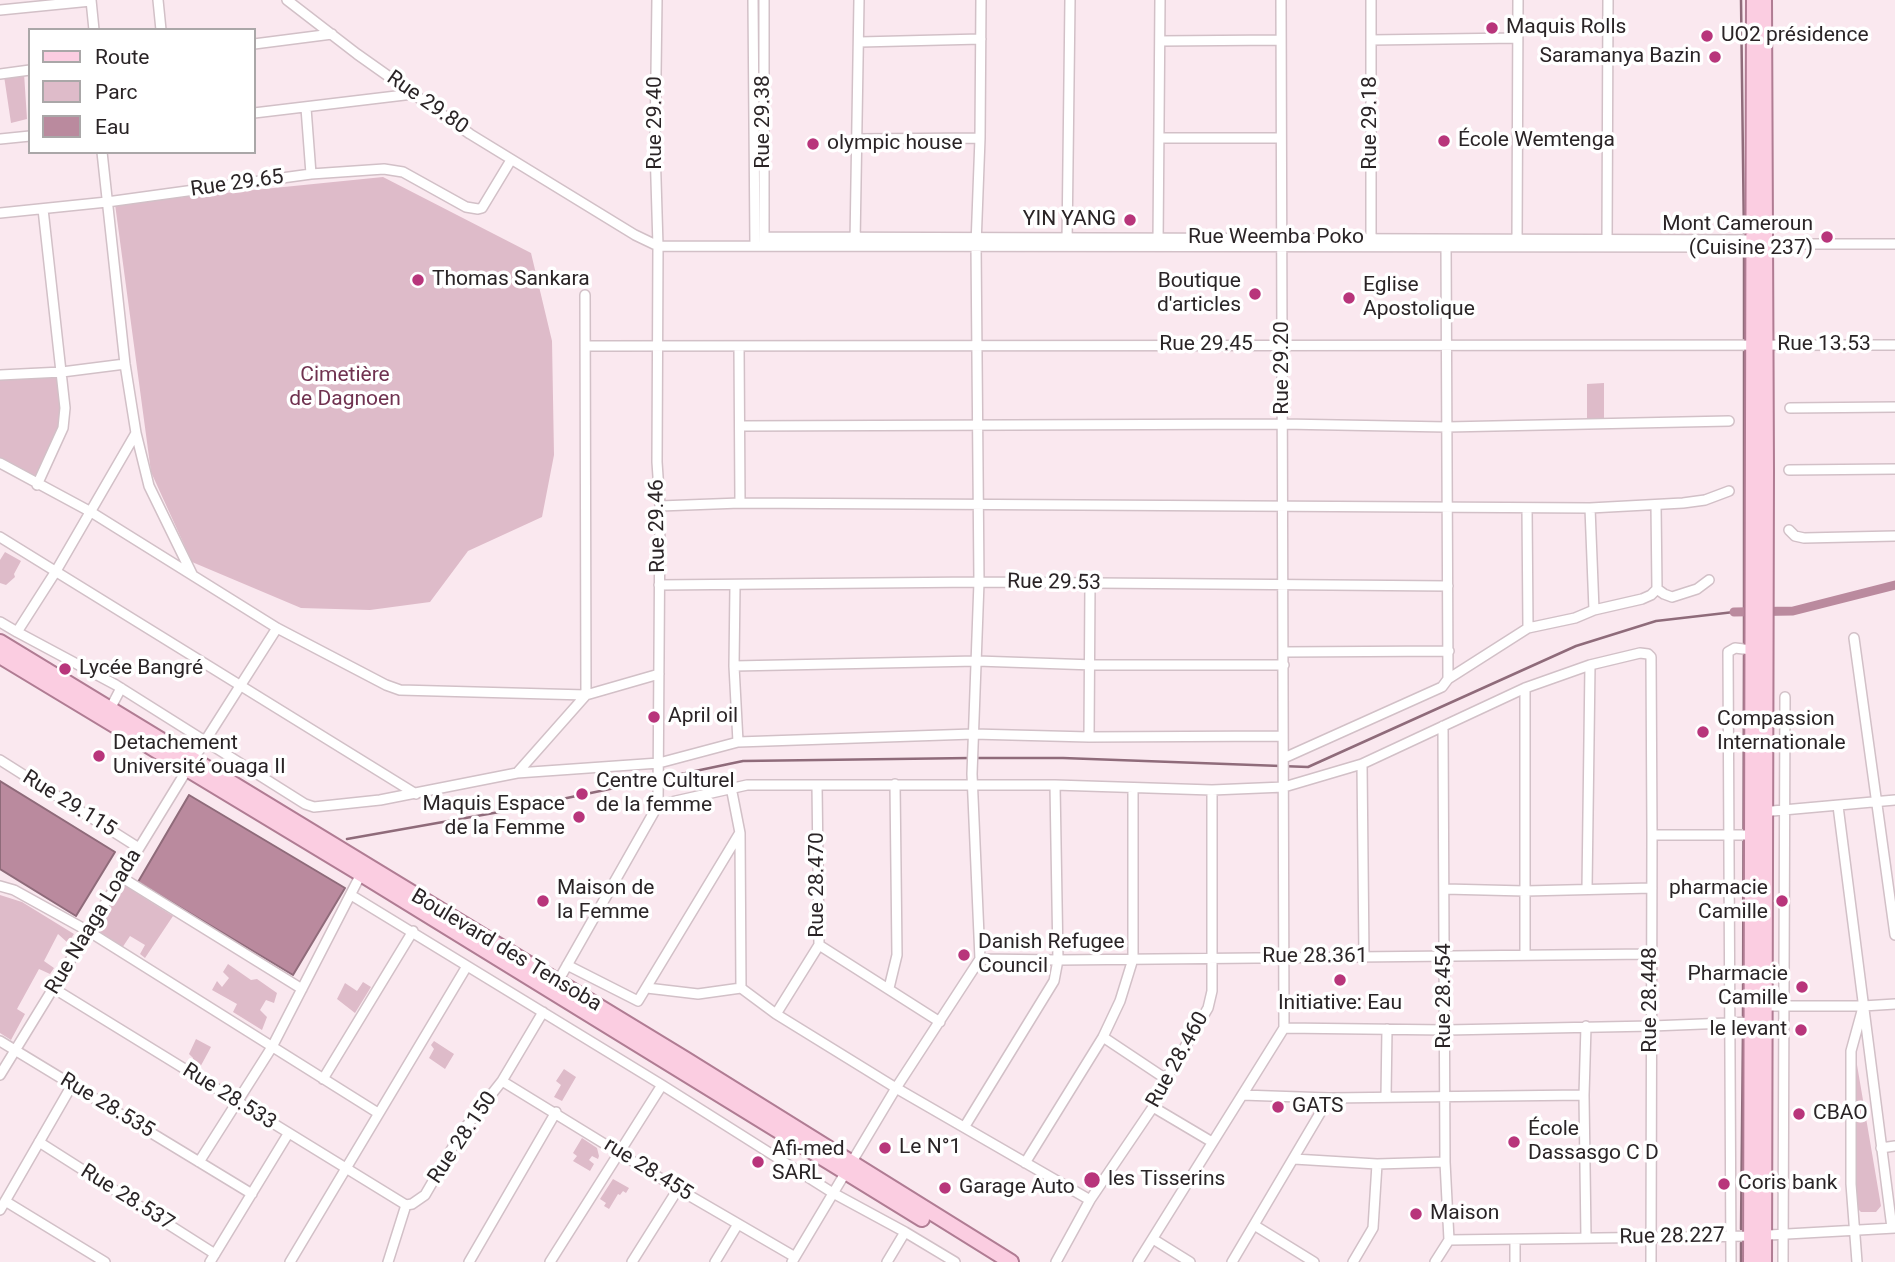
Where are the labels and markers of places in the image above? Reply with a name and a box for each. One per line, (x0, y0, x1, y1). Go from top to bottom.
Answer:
place label: Maquis Rolls (1506, 15, 1626, 41)
marker: Maquis Rolls (1484, 20, 1500, 36)
place label: UO2 présidence (1721, 23, 1869, 49)
marker: UO2 présidence (1699, 28, 1715, 44)
place label: Saramanya Bazin (1540, 44, 1701, 70)
marker: Saramanya Bazin (1707, 49, 1723, 65)
place label: École Wemtenga (1458, 128, 1615, 154)
place label: olympic house (827, 131, 963, 157)
marker: École Wemtenga (1436, 133, 1452, 149)
marker: olympic house (805, 136, 821, 152)
place label: YIN YANG (1023, 207, 1116, 233)
marker: YIN YANG (1122, 212, 1138, 228)
place label: Mont Cameroun (Cuisine 237) (1662, 212, 1813, 262)
marker: Mont Cameroun (Cuisine 237) (1819, 229, 1835, 245)
place label: Thomas Sankara (432, 267, 590, 293)
place label: Boutique d'articles (1157, 269, 1241, 319)
marker: Thomas Sankara (410, 272, 426, 288)
place label: Eglise Apostolique (1363, 273, 1475, 323)
marker: Boutique d'articles (1247, 286, 1263, 302)
marker: Eglise Apostolique (1341, 290, 1357, 306)
place label: Lycée Bangré (79, 656, 203, 682)
marker: Lycée Bangré (57, 661, 73, 677)
place label: April oil (668, 704, 738, 730)
place label: Compassion Internationale (1717, 707, 1846, 757)
marker: April oil (646, 709, 662, 725)
marker: Compassion Internationale (1695, 724, 1711, 740)
place label: Detachement Université ouaga II (113, 731, 286, 781)
marker: Detachement Université ouaga II (91, 748, 107, 764)
place label: Centre Culturel de la femme (596, 769, 734, 819)
marker: Centre Culturel de la femme (574, 786, 590, 802)
place label: Maquis Espace de la Femme (422, 792, 565, 842)
marker: Maquis Espace de la Femme (571, 809, 587, 825)
place label: Maison de la Femme (557, 876, 654, 926)
place label: pharmacie Camille (1669, 876, 1768, 926)
marker: Maison de la Femme (535, 893, 551, 909)
marker: pharmacie Camille (1774, 893, 1790, 909)
place label: Danish Refugee Council (978, 930, 1125, 980)
marker: Danish Refugee Council (956, 947, 972, 963)
place label: Pharmacie Camille (1688, 962, 1788, 1012)
marker: Initiative: Eau (1332, 972, 1348, 988)
marker: Pharmacie Camille (1794, 979, 1810, 995)
place label: Initiative: Eau (1278, 991, 1402, 1017)
place label: le levant (1710, 1017, 1787, 1043)
marker: le levant (1793, 1022, 1809, 1038)
place label: GATS (1292, 1094, 1344, 1120)
marker: GATS (1270, 1099, 1286, 1115)
place label: CBAO (1813, 1101, 1868, 1127)
marker: CBAO (1791, 1106, 1807, 1122)
place label: École Dassasgo C D (1528, 1117, 1659, 1167)
marker: École Dassasgo C D (1506, 1134, 1522, 1150)
place label: Le N°1 (899, 1135, 961, 1161)
place label: Afi-med SARL (772, 1137, 845, 1187)
marker: Le N°1 (877, 1140, 893, 1156)
marker: Afi-med SARL (750, 1154, 766, 1170)
place label: les Tisserins (1108, 1167, 1225, 1193)
marker: les Tisserins (1082, 1170, 1102, 1190)
place label: Coris bank (1738, 1171, 1837, 1197)
place label: Garage Auto (959, 1175, 1075, 1201)
marker: Coris bank (1716, 1176, 1732, 1192)
marker: Garage Auto (937, 1180, 953, 1196)
place label: Maison (1430, 1201, 1499, 1227)
marker: Maison (1408, 1206, 1424, 1222)

